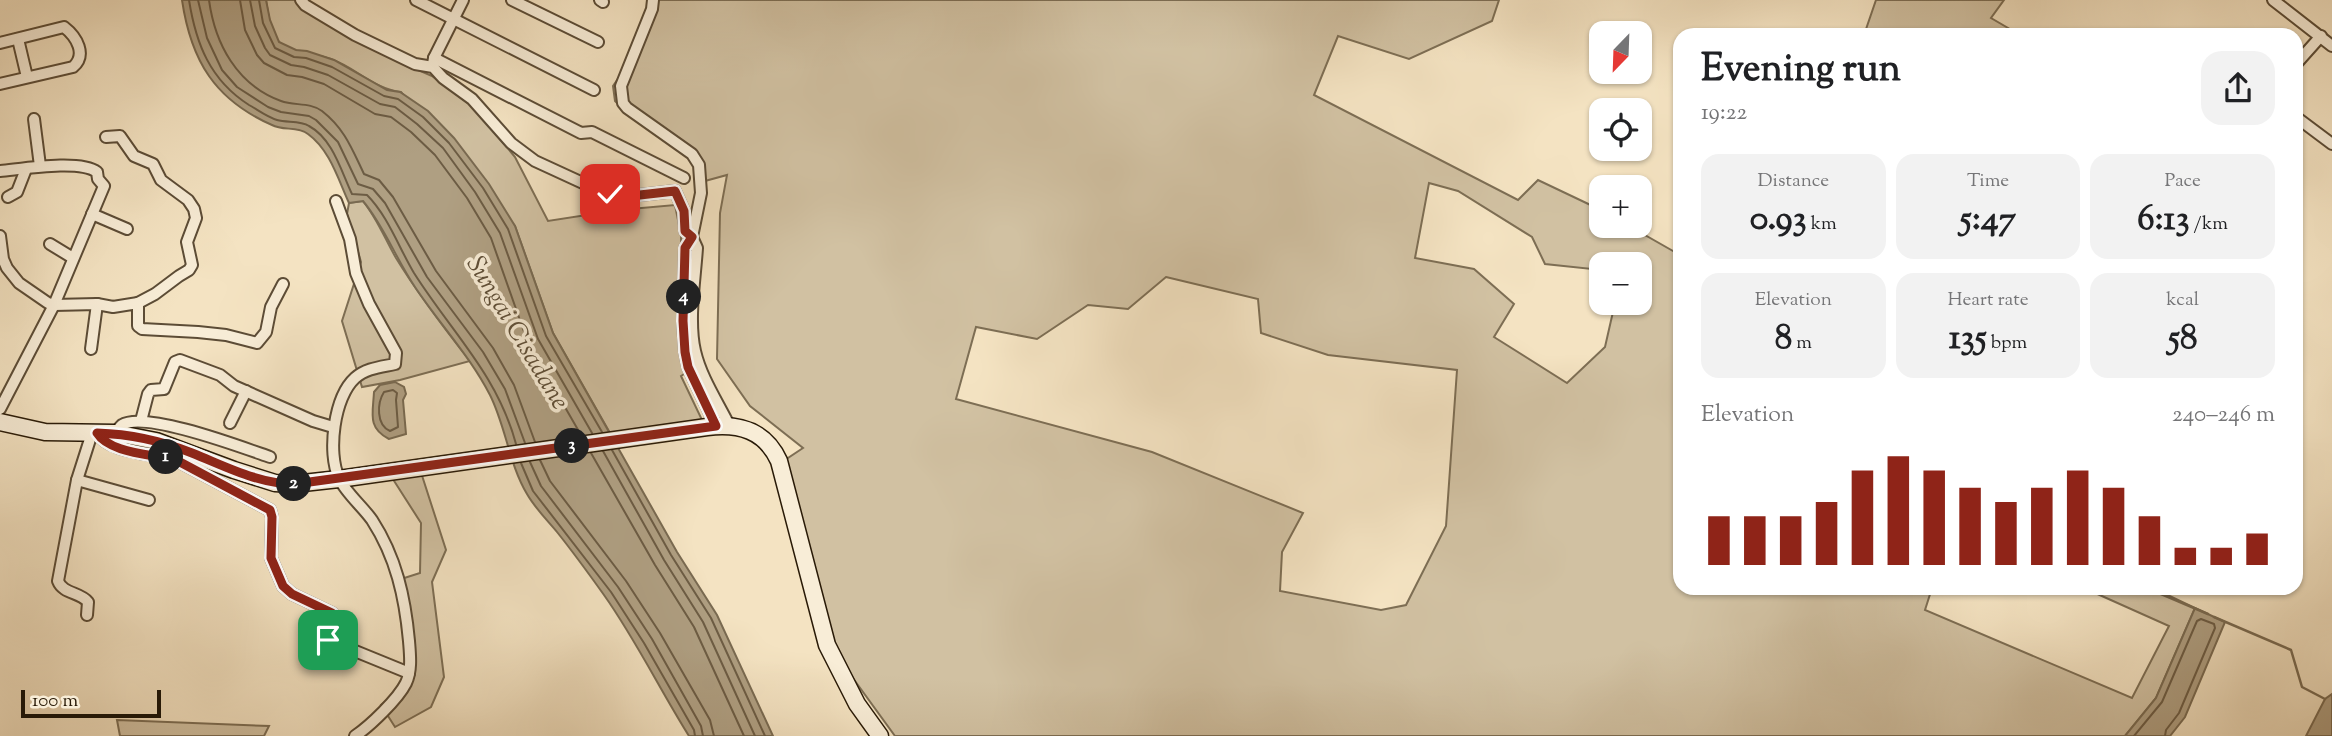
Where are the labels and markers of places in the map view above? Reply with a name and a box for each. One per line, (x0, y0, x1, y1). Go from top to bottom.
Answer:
pin (580, 164, 640, 224)
pin: 4 (666, 280, 702, 314)
pin: 3 (554, 428, 590, 464)
pin: 1 (148, 440, 184, 475)
pin: 2 (276, 466, 312, 502)
pin (298, 610, 358, 670)

